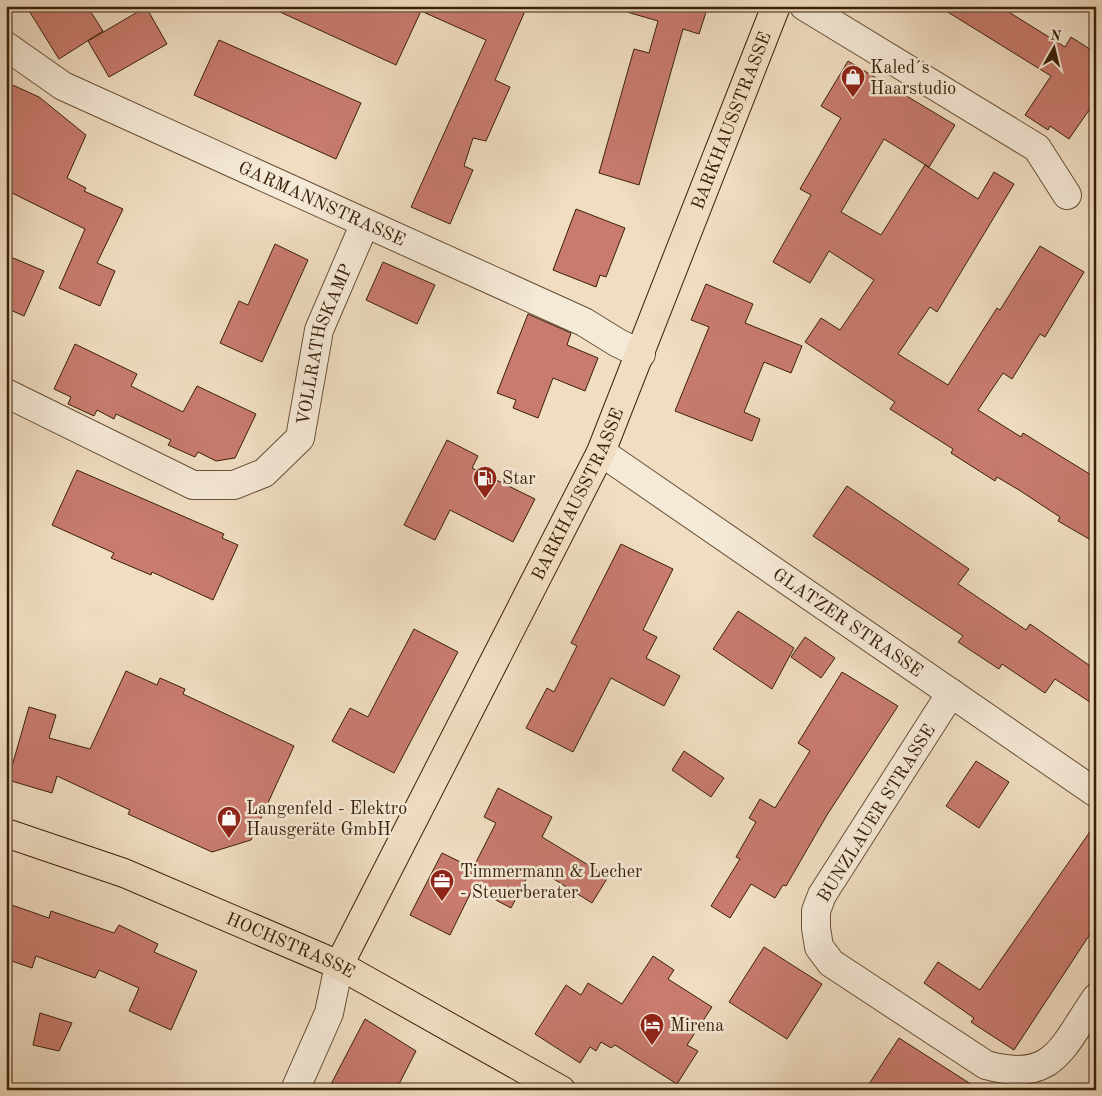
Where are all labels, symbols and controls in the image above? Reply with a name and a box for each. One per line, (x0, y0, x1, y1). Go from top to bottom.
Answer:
north arrow (1030, 22, 1080, 72)
text: N (1049, 28, 1062, 44)
street label: BARKHAUSSTRASSE (689, 30, 775, 212)
place label: Kaled´s Haarstudio (870, 59, 956, 98)
shop icon: Kaled´s Haarstudio (840, 64, 866, 98)
street label: GARMANNSTRASSE (235, 159, 408, 250)
street label: VOLLRATHSKAMP (294, 261, 356, 427)
street label: BARKHAUSSTRASSE (529, 406, 627, 584)
fuel station icon: Star (472, 465, 498, 499)
place label: Star (502, 470, 536, 488)
street label: GLATZER STRASSE (769, 565, 926, 681)
street label: BUNZLAUER STRASSE (815, 721, 939, 906)
place label: Langenfeld - Elektro Hausgeräte GmbH (246, 800, 407, 839)
shop icon: Langenfeld - Elektro Hausgeräte GmbH (216, 805, 242, 839)
place label: Timmermann & Lecher - Steuerberater (460, 863, 643, 902)
office icon: Timmermann & Lecher - Steuerberater (429, 868, 455, 902)
street label: HOCHSTRASSE (223, 910, 358, 982)
hotel icon: Mirena (639, 1012, 665, 1046)
place label: Mirena (670, 1017, 724, 1035)

